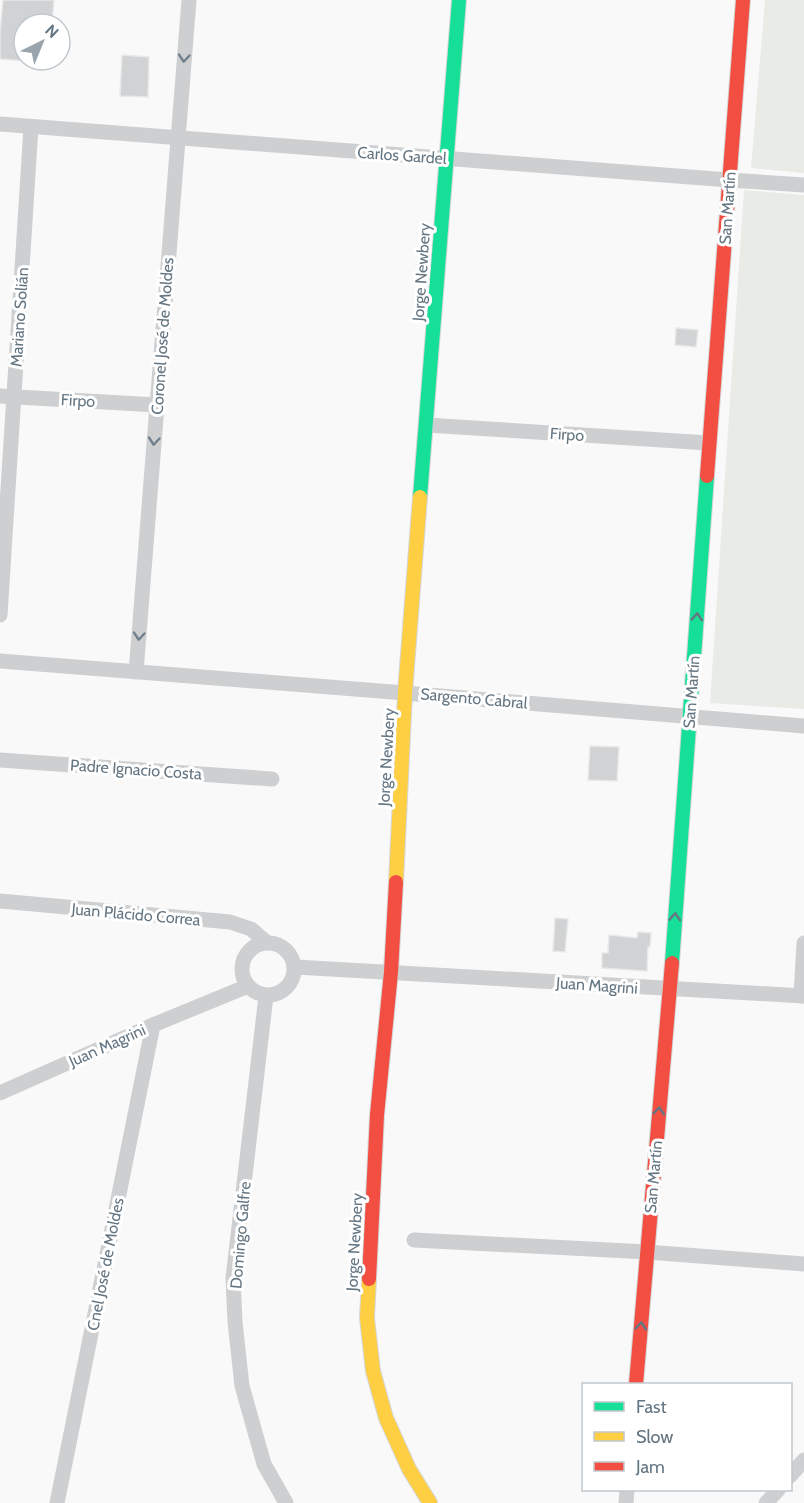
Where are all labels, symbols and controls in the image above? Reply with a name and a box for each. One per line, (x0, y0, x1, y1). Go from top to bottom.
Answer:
north arrow (12, 12, 72, 72)
text: N (41, 21, 63, 42)
one-way arrow (178, 54, 191, 63)
street label: Carlos Gardel (357, 143, 447, 168)
street label: San Martín (715, 171, 740, 245)
street label: Jorge Newbery (409, 222, 434, 323)
street label: Coronel José de Moldes (148, 257, 177, 415)
street label: Mariano Solián (7, 266, 32, 368)
street label: Firpo (60, 390, 96, 411)
street label: Firpo (549, 424, 585, 445)
one-way arrow (148, 437, 161, 446)
one-way arrow (690, 613, 703, 622)
one-way arrow (132, 631, 145, 640)
street label: San Martín (679, 655, 704, 729)
street label: Sargento Cabral (420, 684, 529, 713)
street label: Jorge Newbery (374, 707, 399, 808)
street label: Padre Ignacio Costa (70, 755, 203, 784)
street label: Juan Plácido Correa (70, 899, 201, 930)
one-way arrow (668, 912, 681, 921)
street label: Juan Magrini (554, 973, 638, 998)
street label: Juan Magrini (65, 1020, 148, 1071)
one-way arrow (652, 1106, 665, 1116)
street label: San Martín (641, 1140, 666, 1214)
street label: Domingo Galfre (226, 1181, 255, 1289)
street label: Jorge Newbery (342, 1192, 367, 1293)
street label: Cnel José de Moldes (83, 1196, 128, 1332)
one-way arrow (634, 1322, 647, 1331)
legend (582, 1383, 792, 1491)
text: Fast (636, 1396, 667, 1418)
text: Slow (636, 1426, 673, 1448)
text: Jam (635, 1456, 665, 1478)

